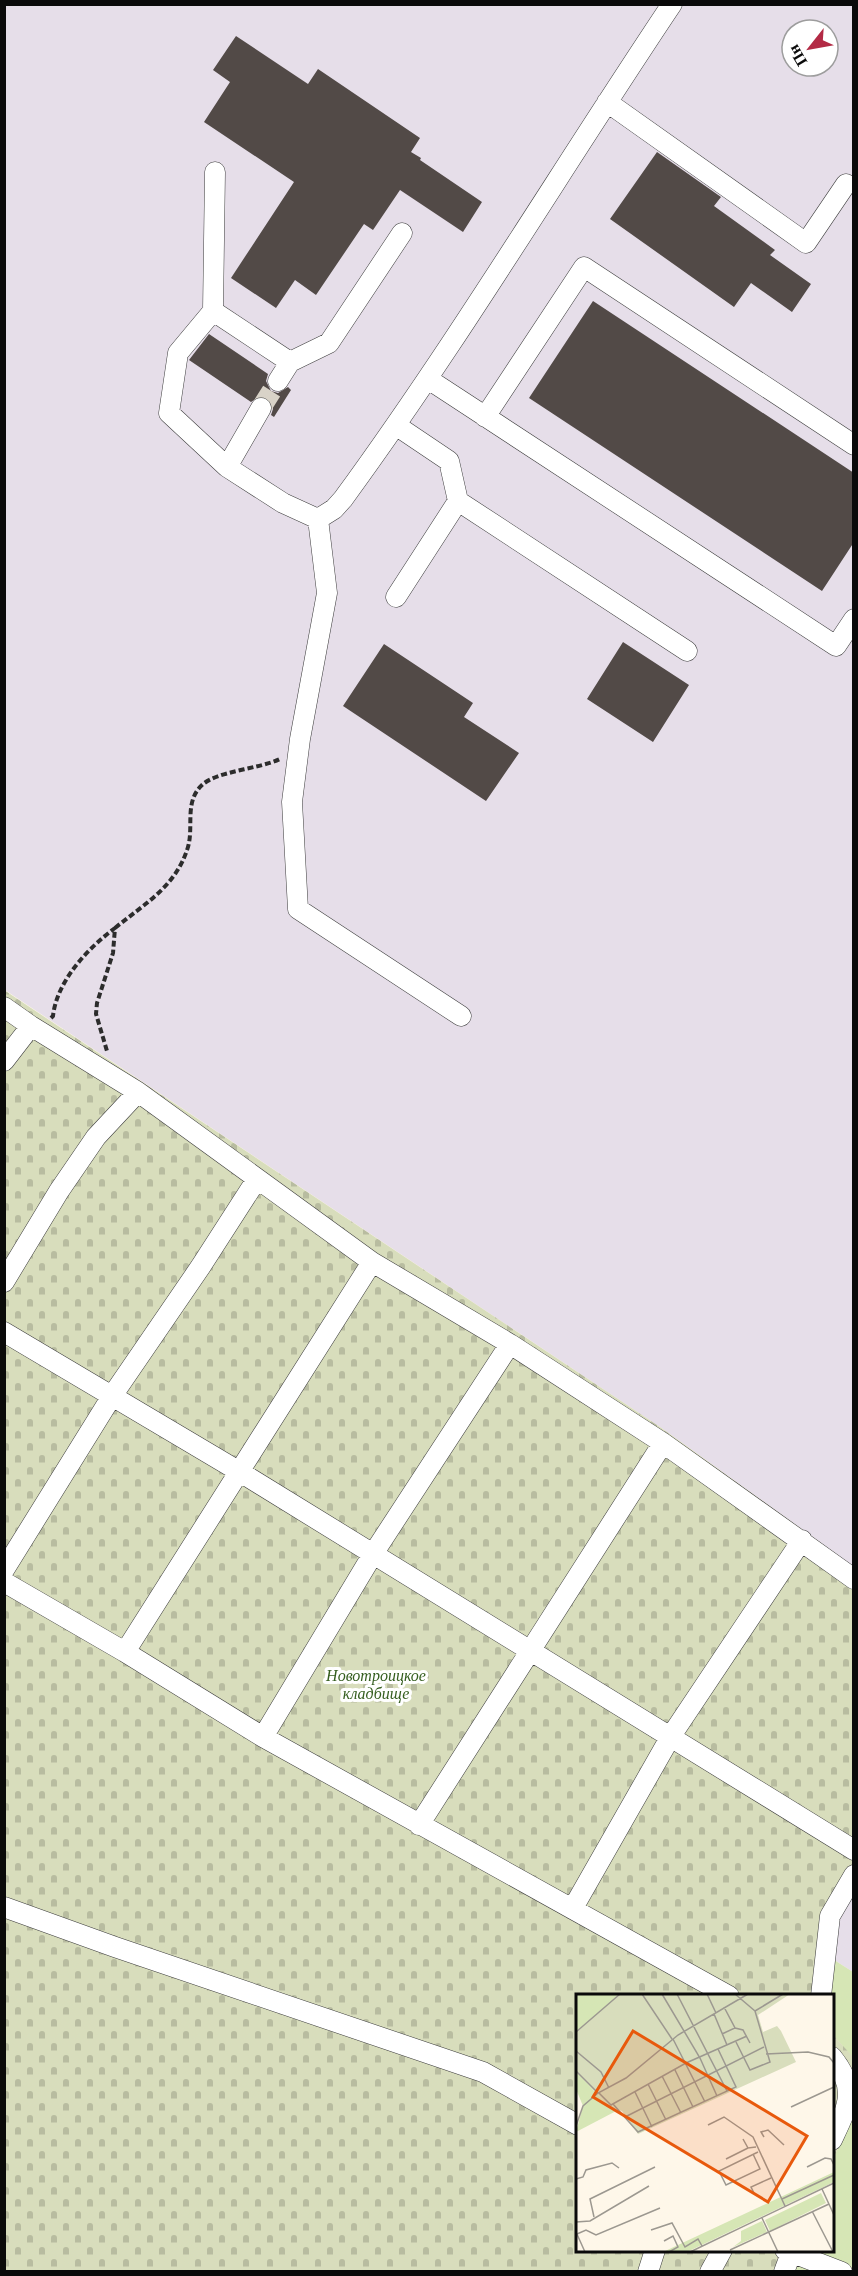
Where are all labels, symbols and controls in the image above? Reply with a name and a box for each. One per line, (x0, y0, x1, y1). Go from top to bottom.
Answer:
north arrow (780, 18, 840, 78)
text: Пн (783, 41, 811, 70)
park label: Новотроицкое кладбище (325, 1665, 426, 1703)
inset map (576, 1994, 834, 2252)

